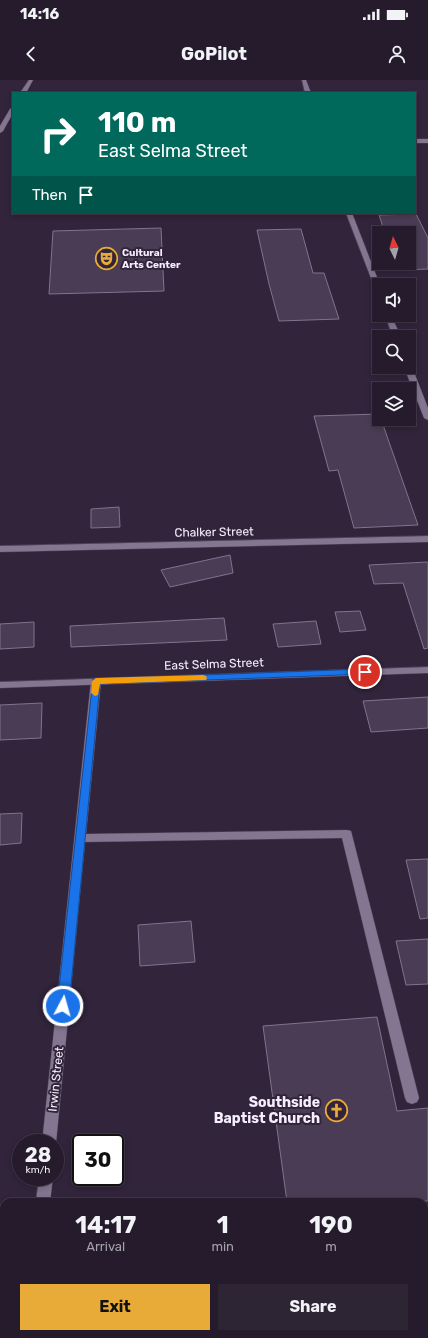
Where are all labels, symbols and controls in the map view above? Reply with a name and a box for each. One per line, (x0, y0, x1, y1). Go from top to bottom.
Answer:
text: 14:16 (20, 5, 59, 23)
icon: back (20, 43, 42, 65)
text: GoPilot (181, 43, 247, 65)
icon: person (386, 43, 408, 65)
text: 110 m (98, 106, 176, 139)
icon: right (32, 108, 84, 160)
text: East Selma Street (98, 140, 248, 162)
icon: arrive (75, 184, 97, 206)
text: Then (32, 186, 67, 204)
north arrow (372, 226, 416, 270)
map controls (372, 226, 416, 426)
theatre icon: Cultural Arts Center (93, 245, 119, 271)
place label: Cultural Arts Center (122, 247, 181, 271)
button: sound (372, 278, 416, 322)
button: search (372, 330, 416, 374)
button: layers (372, 382, 416, 426)
street label: Chalker Street (174, 524, 254, 540)
street label: East Selma Street (164, 655, 264, 673)
pin (348, 655, 382, 689)
icon: arrive (354, 661, 376, 683)
position arrow (42, 985, 84, 1027)
street label: Irwin Street (46, 1046, 66, 1112)
place label: Southside Baptist Church (214, 1094, 320, 1127)
church icon: Southside Baptist Church (323, 1097, 349, 1123)
speed limit sign: 30 (72, 1134, 124, 1186)
text: 28 (25, 1143, 51, 1167)
text: km/h (26, 1164, 50, 1176)
text: 14:17 (75, 1211, 136, 1239)
text: 1 (217, 1211, 229, 1239)
text: 190 (309, 1211, 353, 1239)
text: Arrival (86, 1239, 125, 1254)
text: min (211, 1239, 234, 1254)
text: m (325, 1239, 337, 1254)
button: Exit (20, 1284, 210, 1330)
button: Share (218, 1284, 408, 1330)

